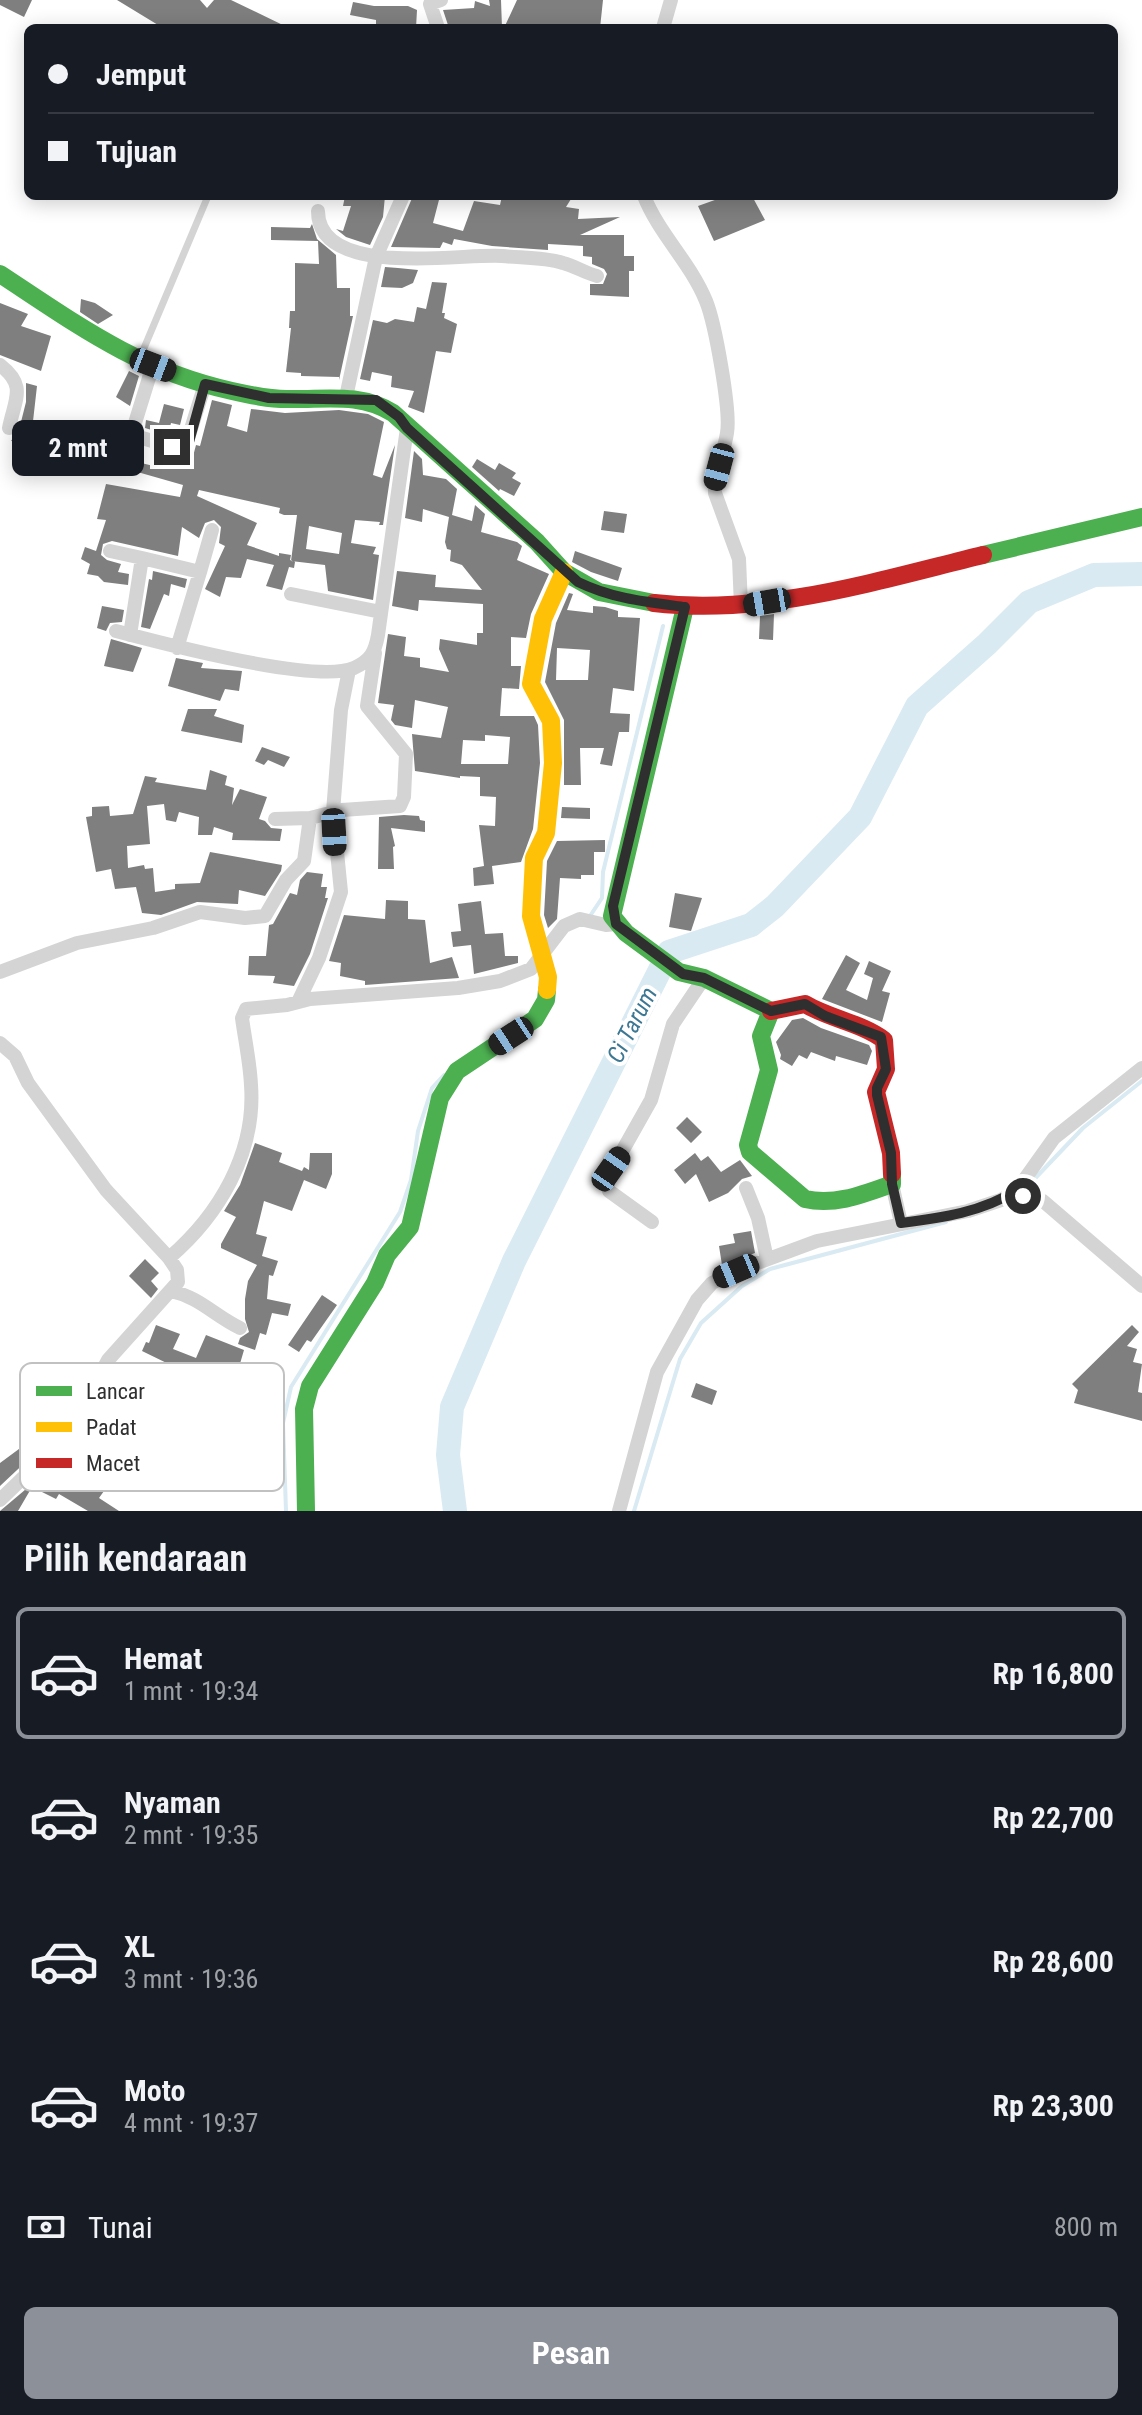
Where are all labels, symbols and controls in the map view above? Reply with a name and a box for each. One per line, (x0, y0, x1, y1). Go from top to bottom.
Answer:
text: Jemput (96, 57, 186, 92)
text: Tujuan (96, 134, 177, 169)
car (126, 345, 180, 385)
callout: 2 mnt (12, 419, 144, 475)
route end (154, 429, 190, 465)
text: 2 mnt (48, 433, 108, 463)
car (701, 441, 737, 493)
car (741, 586, 793, 618)
car (321, 807, 347, 857)
water label: Ci Tarum (601, 982, 663, 1068)
car (484, 1013, 538, 1059)
car (587, 1142, 635, 1196)
route start (1005, 1178, 1041, 1214)
car (709, 1251, 763, 1291)
legend (20, 1363, 284, 1491)
text: Lancar (86, 1379, 145, 1404)
text: Padat (86, 1415, 137, 1440)
text: Macet (86, 1451, 140, 1476)
text: Pilih kendaraan (24, 1538, 247, 1580)
icon: car (28, 1637, 100, 1709)
text: Hemat (124, 1641, 202, 1676)
text: Rp 16,800 (992, 1656, 1114, 1691)
text: 1 mnt · 19:34 (124, 1676, 258, 1706)
icon: car (28, 1781, 100, 1853)
text: Nyaman (124, 1785, 221, 1820)
text: Rp 22,700 (992, 1800, 1114, 1835)
text: 2 mnt · 19:35 (124, 1820, 258, 1850)
icon: car (28, 1925, 100, 1997)
text: XL (124, 1929, 155, 1964)
text: Rp 28,600 (992, 1944, 1114, 1979)
text: 3 mnt · 19:36 (124, 1964, 258, 1994)
icon: car (28, 2069, 100, 2141)
text: Moto (124, 2073, 185, 2108)
text: Rp 23,300 (992, 2088, 1114, 2123)
text: 4 mnt · 19:37 (124, 2108, 258, 2138)
icon: cash (24, 2205, 68, 2249)
text: Tunai (88, 2210, 153, 2245)
text: 800 m (1054, 2212, 1118, 2242)
button: Pesan (24, 2307, 1118, 2399)

